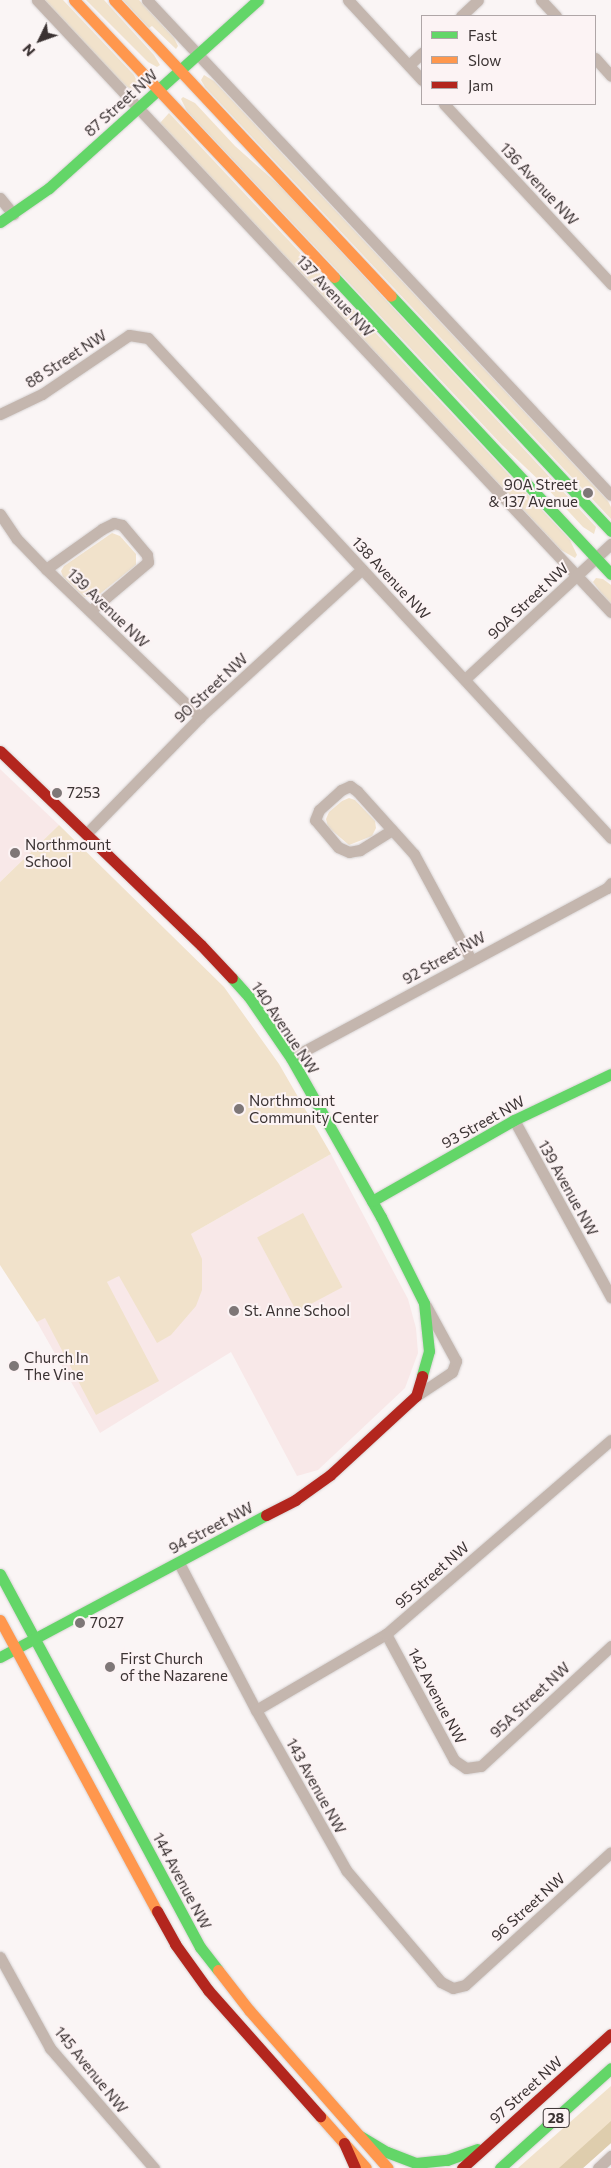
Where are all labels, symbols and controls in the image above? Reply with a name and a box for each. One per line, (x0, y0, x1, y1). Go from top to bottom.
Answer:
north arrow (15, 15, 65, 65)
legend (421, 15, 596, 105)
text: Fast (468, 26, 497, 44)
text: N (19, 41, 38, 60)
text: Slow (468, 51, 501, 69)
street label: 87 Street NW (81, 66, 161, 140)
text: Jam (468, 76, 493, 94)
street label: 136 Avenue NW (496, 139, 582, 229)
street label: 137 Avenue NW (293, 251, 377, 341)
street label: 88 Street NW (22, 326, 110, 392)
place label: 90A Street & 137 Avenue (488, 475, 578, 510)
marker: 90A Street & 137 Avenue (582, 487, 594, 499)
street label: 138 Avenue NW (348, 533, 434, 623)
street label: 90A Street NW (484, 559, 572, 643)
street label: 139 Avenue NW (63, 565, 153, 651)
street label: 90 Street NW (171, 649, 251, 727)
place label: 7253 (67, 784, 100, 802)
marker: 7253 (51, 787, 63, 799)
place label: Northmount School (25, 835, 111, 870)
marker: Northmount School (9, 847, 21, 859)
street label: 92 Street NW (399, 928, 489, 988)
street label: 140 Avenue NW (247, 978, 323, 1078)
place label: Northmount Community Center (249, 1091, 379, 1126)
street label: 93 Street NW (438, 1092, 528, 1152)
marker: Northmount Community Center (233, 1103, 245, 1115)
street label: 139 Avenue NW (534, 1137, 602, 1239)
place label: St. Anne School (244, 1302, 350, 1320)
marker: St. Anne School (228, 1305, 240, 1317)
place label: Church In The Vine (24, 1348, 89, 1383)
marker: Church In The Vine (8, 1360, 20, 1372)
street label: 94 Street NW (166, 1498, 256, 1558)
street label: 95 Street NW (391, 1538, 473, 1612)
place label: 7027 (90, 1614, 124, 1632)
marker: 7027 (74, 1617, 86, 1629)
street label: 142 Avenue NW (404, 1645, 470, 1747)
place label: First Church of the Nazarene (120, 1649, 228, 1684)
street label: 95A Street NW (486, 1658, 574, 1742)
marker: First Church of the Nazarene (104, 1661, 116, 1673)
street label: 143 Avenue NW (282, 1735, 350, 1837)
street label: 144 Avenue NW (149, 1830, 215, 1932)
street label: 96 Street NW (487, 1869, 569, 1945)
street label: 145 Avenue NW (51, 2023, 131, 2117)
street label: 97 Street NW (486, 2053, 566, 2127)
road number: 28 (542, 2106, 570, 2130)

